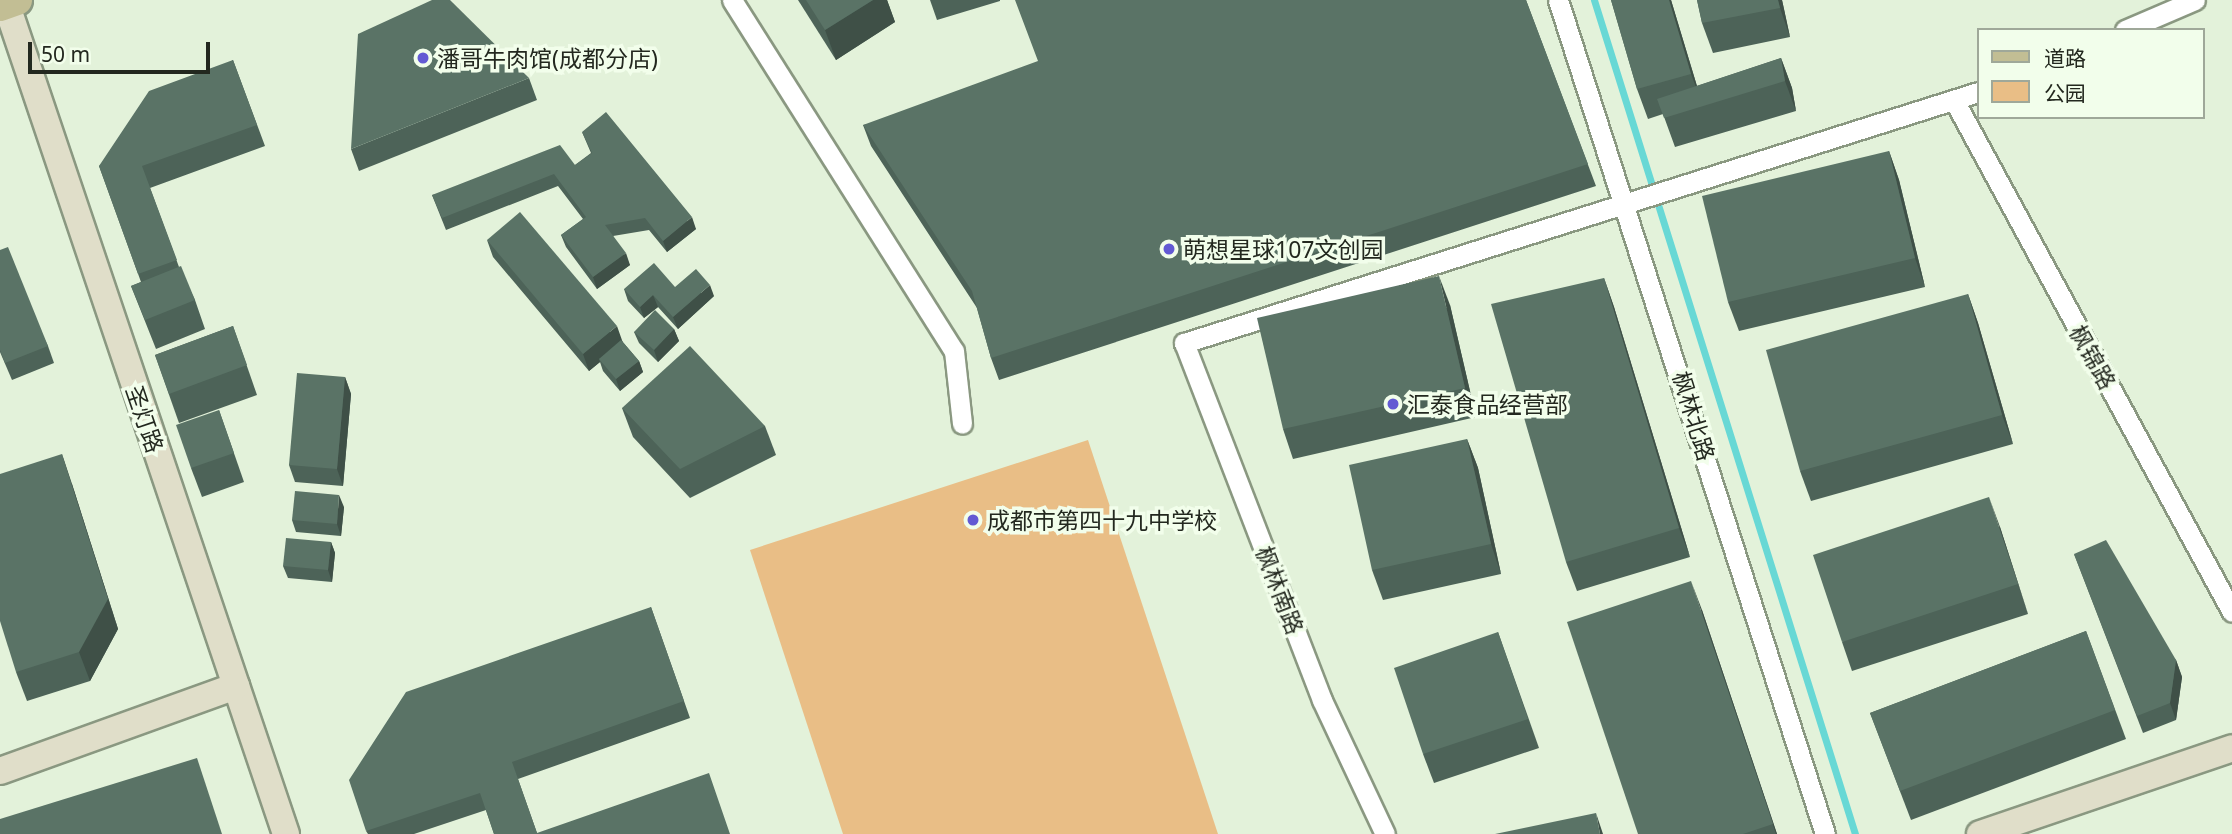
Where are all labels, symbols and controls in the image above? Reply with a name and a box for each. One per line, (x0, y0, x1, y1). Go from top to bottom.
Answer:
scale bar (32, 28, 214, 72)
legend (1976, 28, 2204, 119)
text: 50 m (41, 40, 90, 68)
place label: 潘哥牛肉馆(成都分店) (437, 44, 658, 72)
text: 道路 (2044, 44, 2086, 72)
marker: 潘哥牛肉馆(成都分店) (415, 50, 431, 66)
text: 公园 (2044, 79, 2086, 107)
place label: 萌想星球107文创园 (1183, 235, 1383, 263)
marker: 萌想星球107文创园 (1161, 241, 1177, 257)
street label: 枫锦路 (2064, 320, 2122, 394)
street label: 枫林北路 (1667, 368, 1721, 464)
street label: 圣灯路 (121, 382, 169, 456)
place label: 汇泰食品经营部 (1407, 390, 1568, 418)
marker: 汇泰食品经营部 (1385, 396, 1401, 412)
place label: 成都市第四十九中学校 (987, 506, 1217, 534)
marker: 成都市第四十九中学校 (965, 512, 981, 528)
street label: 枫林南路 (1251, 542, 1309, 638)

